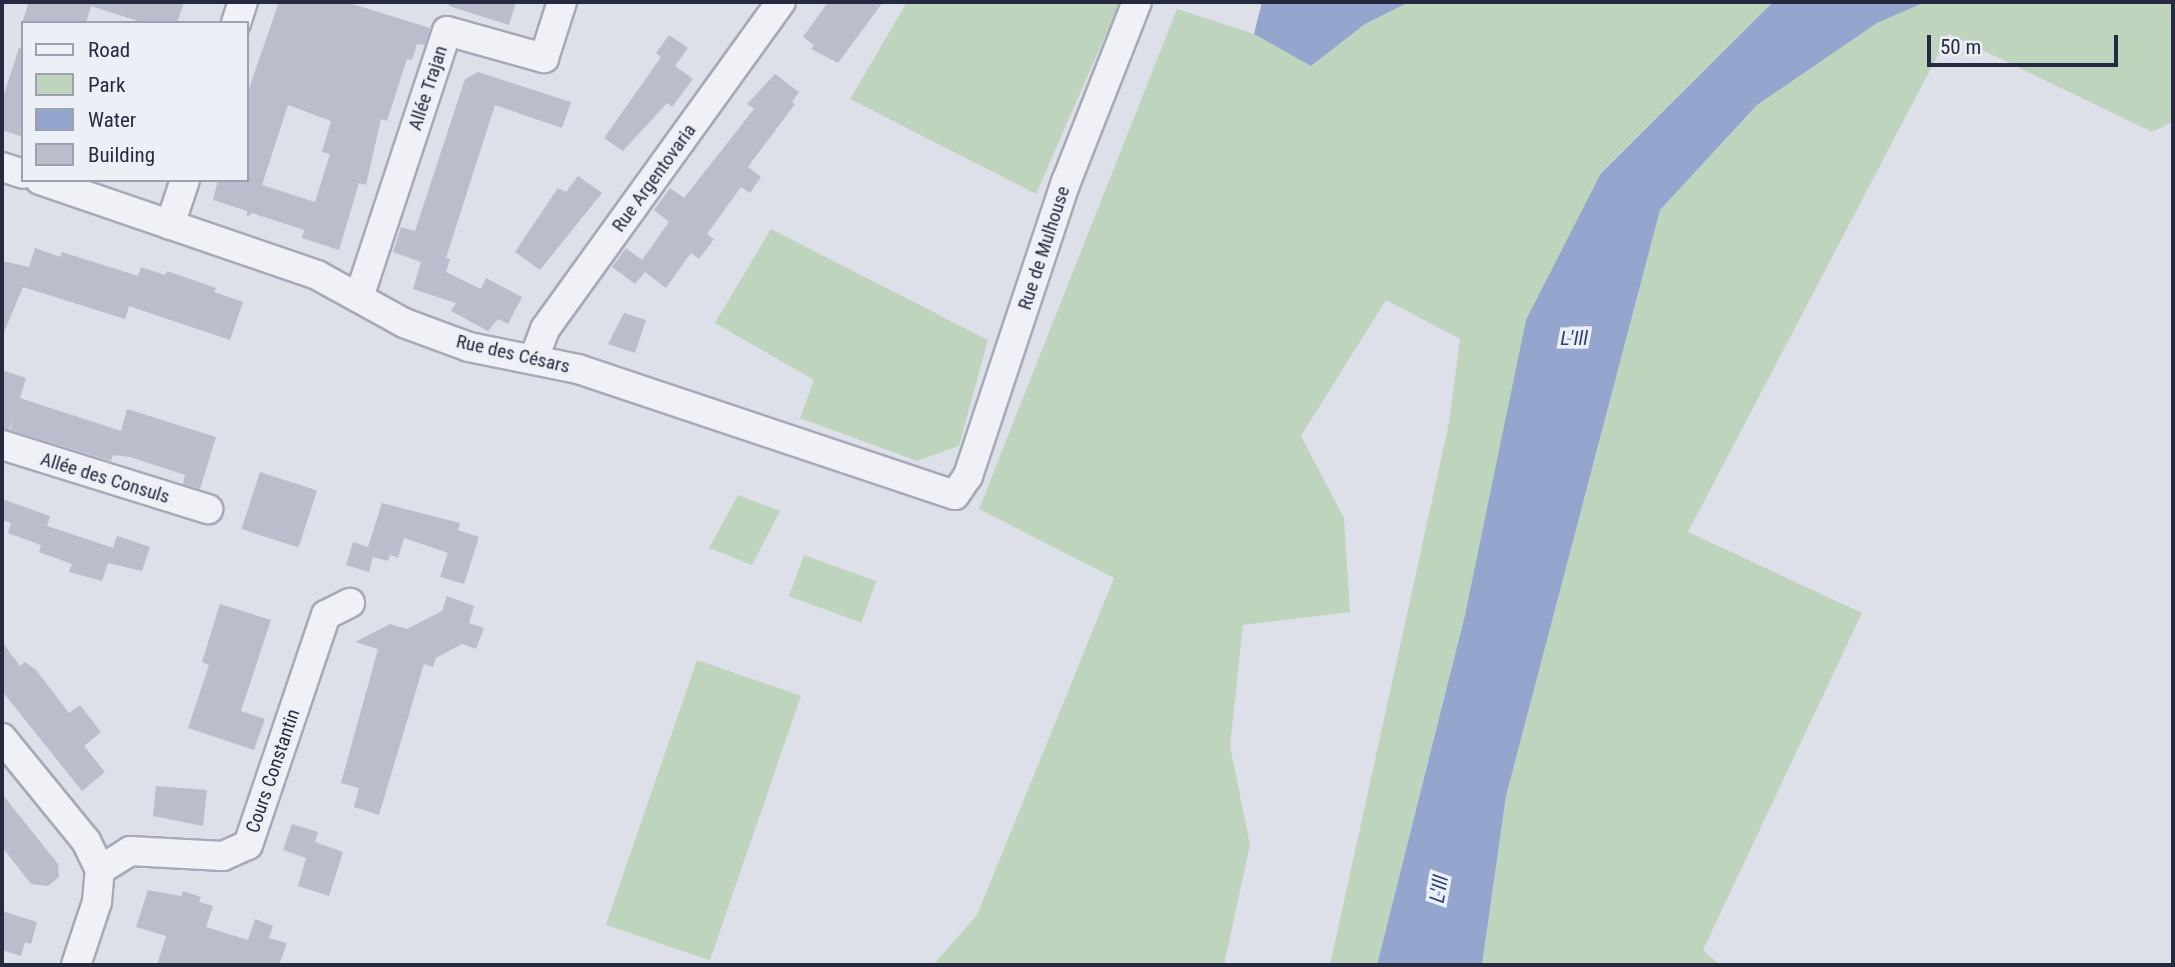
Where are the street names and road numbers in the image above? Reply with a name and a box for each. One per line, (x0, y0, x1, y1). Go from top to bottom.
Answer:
street label: Allée Trajan (404, 43, 452, 133)
street label: Rue Argentovaria (607, 120, 701, 236)
street label: Rue de Mulhouse (1013, 183, 1075, 313)
street label: Rue des Césars (454, 330, 572, 378)
street label: Allée des Consuls (38, 448, 172, 508)
street label: Cours Constantin (241, 706, 305, 836)

